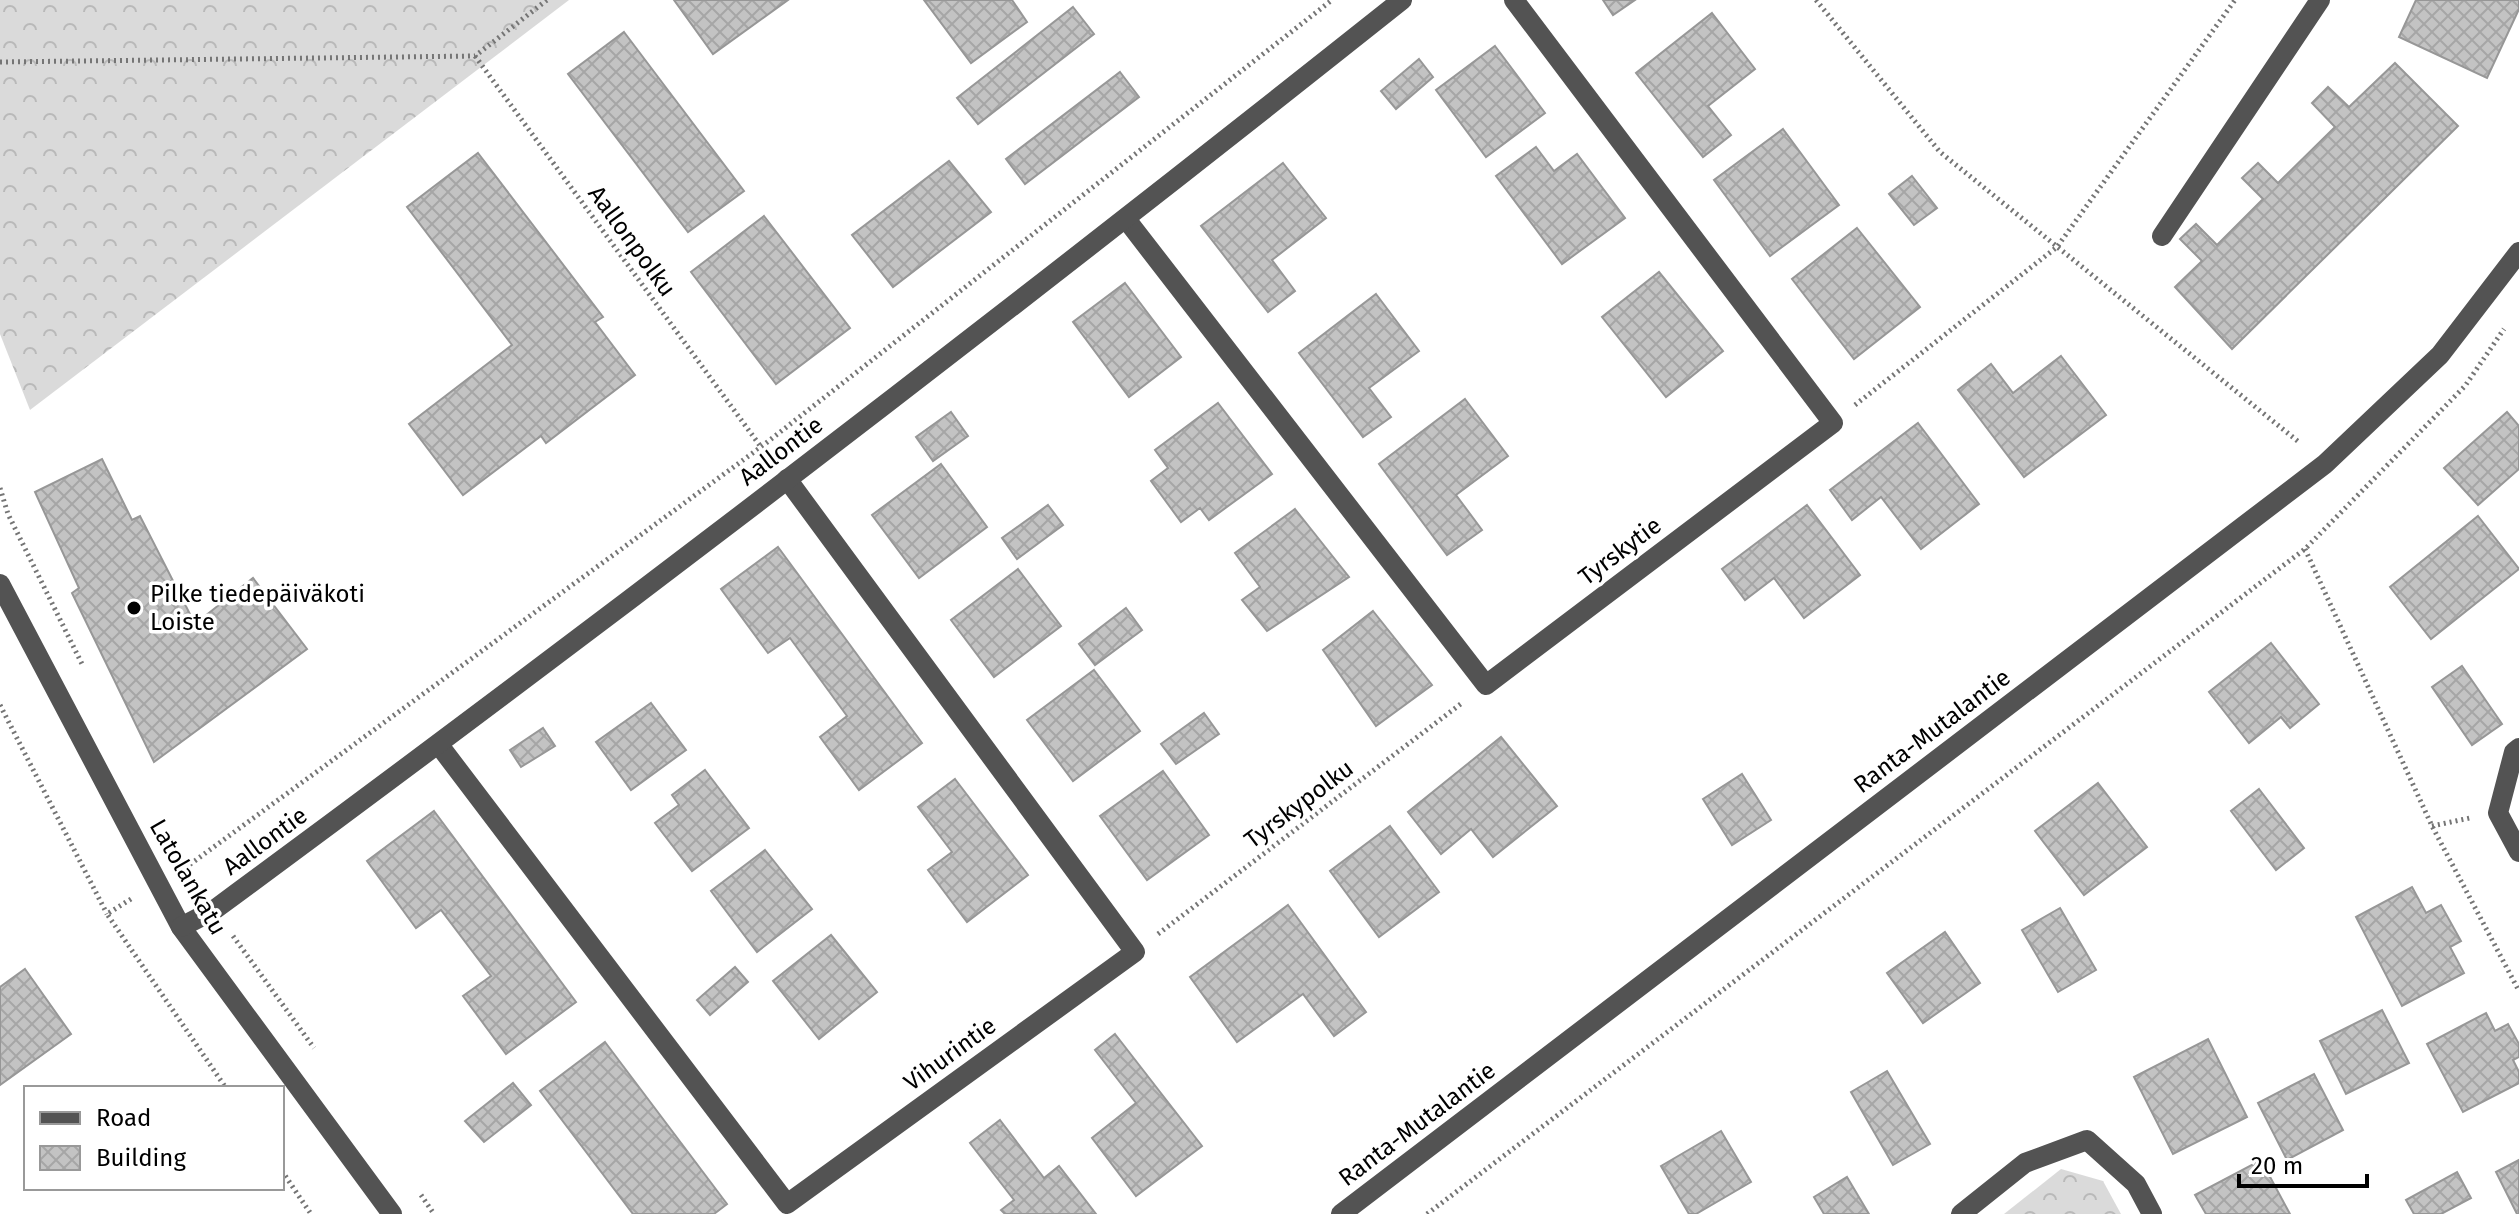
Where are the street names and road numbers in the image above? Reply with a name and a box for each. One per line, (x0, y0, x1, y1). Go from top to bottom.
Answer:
street label: Aallonpolku (582, 180, 682, 302)
street label: Aallontie (734, 411, 828, 491)
street label: Tyrskytie (1573, 511, 1667, 591)
street label: Ranta-Mutalantie (1848, 663, 2016, 799)
street label: Tyrskypolku (1239, 754, 1359, 854)
street label: Aallontie (217, 801, 313, 881)
street label: Latolankatu (144, 814, 232, 940)
street label: Vihurintie (899, 1011, 1001, 1097)
street label: Ranta-Mutalantie (1333, 1056, 1501, 1192)

